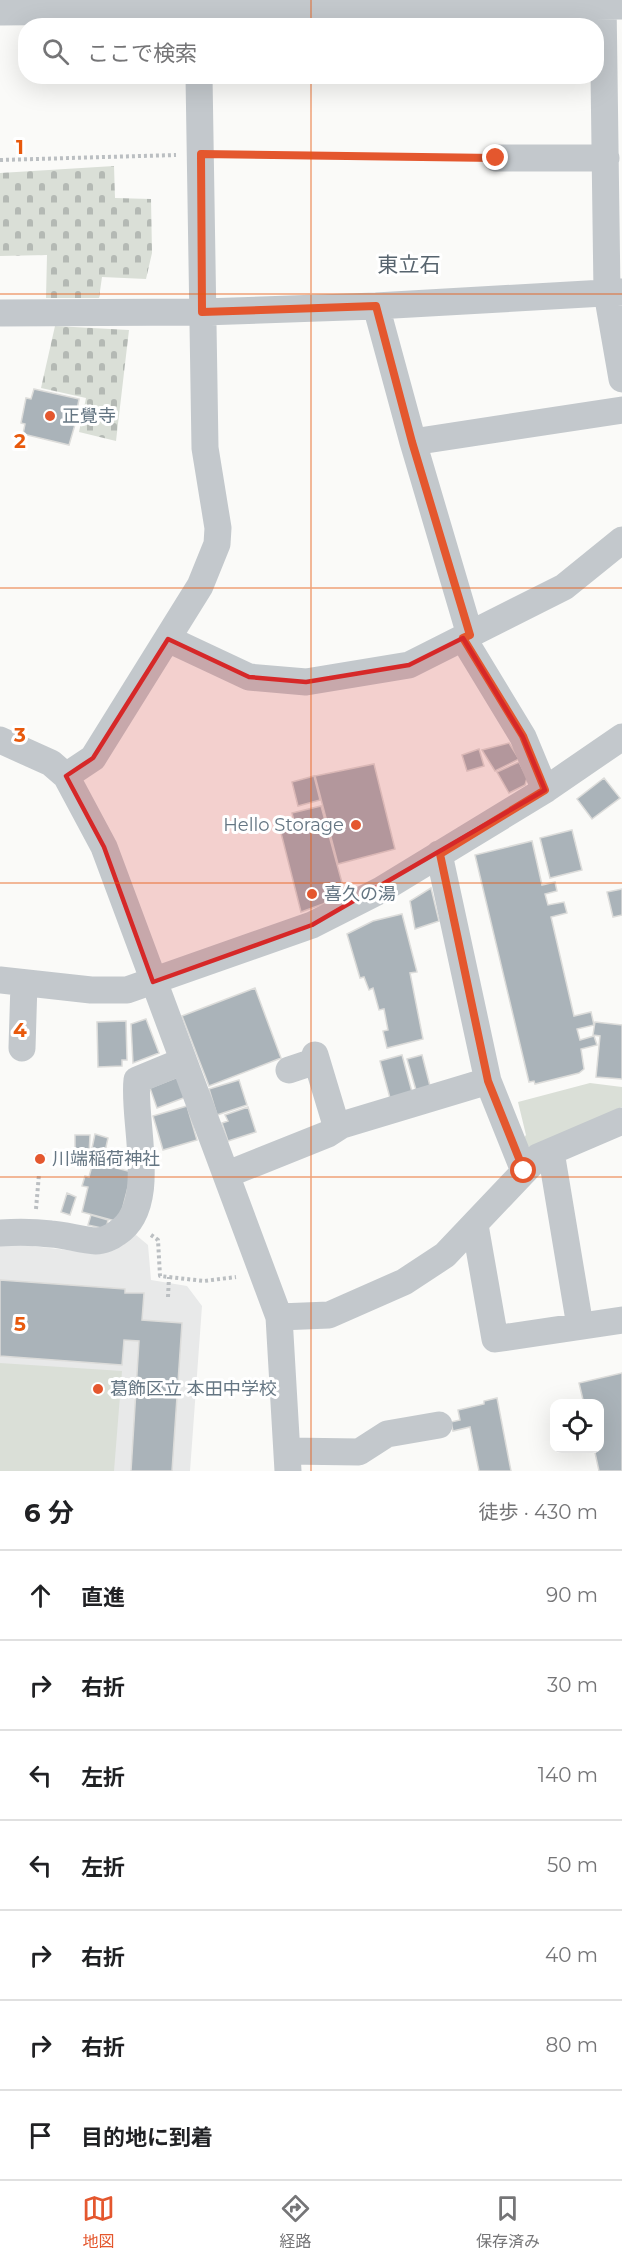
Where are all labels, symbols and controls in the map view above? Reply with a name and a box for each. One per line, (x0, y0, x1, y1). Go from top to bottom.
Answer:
search box (18, 18, 604, 84)
icon: search (39, 35, 72, 68)
text: ここで検索 (87, 40, 197, 67)
text: 1 (16, 135, 24, 159)
route end (482, 144, 508, 170)
district label: 東立石 (378, 252, 441, 277)
place label: 正覺寺 (62, 405, 116, 427)
marker: 正覺寺 (43, 409, 57, 423)
text: 2 (14, 429, 26, 453)
text: 3 (13, 723, 26, 747)
place label: Hello Storage (223, 814, 344, 836)
marker: Hello Storage (349, 818, 363, 832)
place label: 喜久の湯 (324, 883, 396, 905)
marker: 喜久の湯 (305, 887, 319, 901)
text: 4 (13, 1018, 27, 1042)
place label: 川端稲荷神社 (52, 1148, 160, 1170)
marker: 川端稲荷神社 (33, 1152, 47, 1166)
route start (510, 1157, 536, 1183)
text: 5 (14, 1312, 26, 1336)
place label: 葛飾区立 本田中学校 (110, 1378, 277, 1400)
marker: 葛飾区立 本田中学校 (91, 1382, 105, 1396)
map controls (550, 1399, 604, 1453)
button: locate (550, 1399, 604, 1453)
text: 6 分 (24, 1497, 74, 1529)
text: 徒歩 · 430 m (479, 1500, 598, 1524)
icon: ahead (24, 1579, 57, 1612)
text: 90 m (546, 1583, 598, 1607)
text: 直進 (81, 1584, 125, 1611)
icon: right (24, 1669, 57, 1702)
text: 30 m (547, 1673, 598, 1697)
text: 右折 (81, 1674, 125, 1701)
icon: left (24, 1759, 57, 1792)
text: 140 m (538, 1763, 598, 1787)
text: 左折 (81, 1764, 125, 1791)
icon: left (24, 1849, 57, 1882)
text: 50 m (547, 1853, 598, 1877)
text: 左折 (81, 1854, 125, 1881)
icon: right (24, 1939, 57, 1972)
text: 40 m (545, 1943, 598, 1967)
text: 右折 (81, 1944, 125, 1971)
icon: right (24, 2029, 57, 2062)
text: 80 m (546, 2033, 598, 2057)
text: 右折 (81, 2034, 125, 2061)
icon: arrive (24, 2119, 57, 2152)
text: 目的地に到着 (81, 2124, 213, 2151)
tab: 地図 (82, 2192, 115, 2252)
tab: 経路 (279, 2192, 312, 2252)
tab: 保存済み (476, 2192, 540, 2252)

